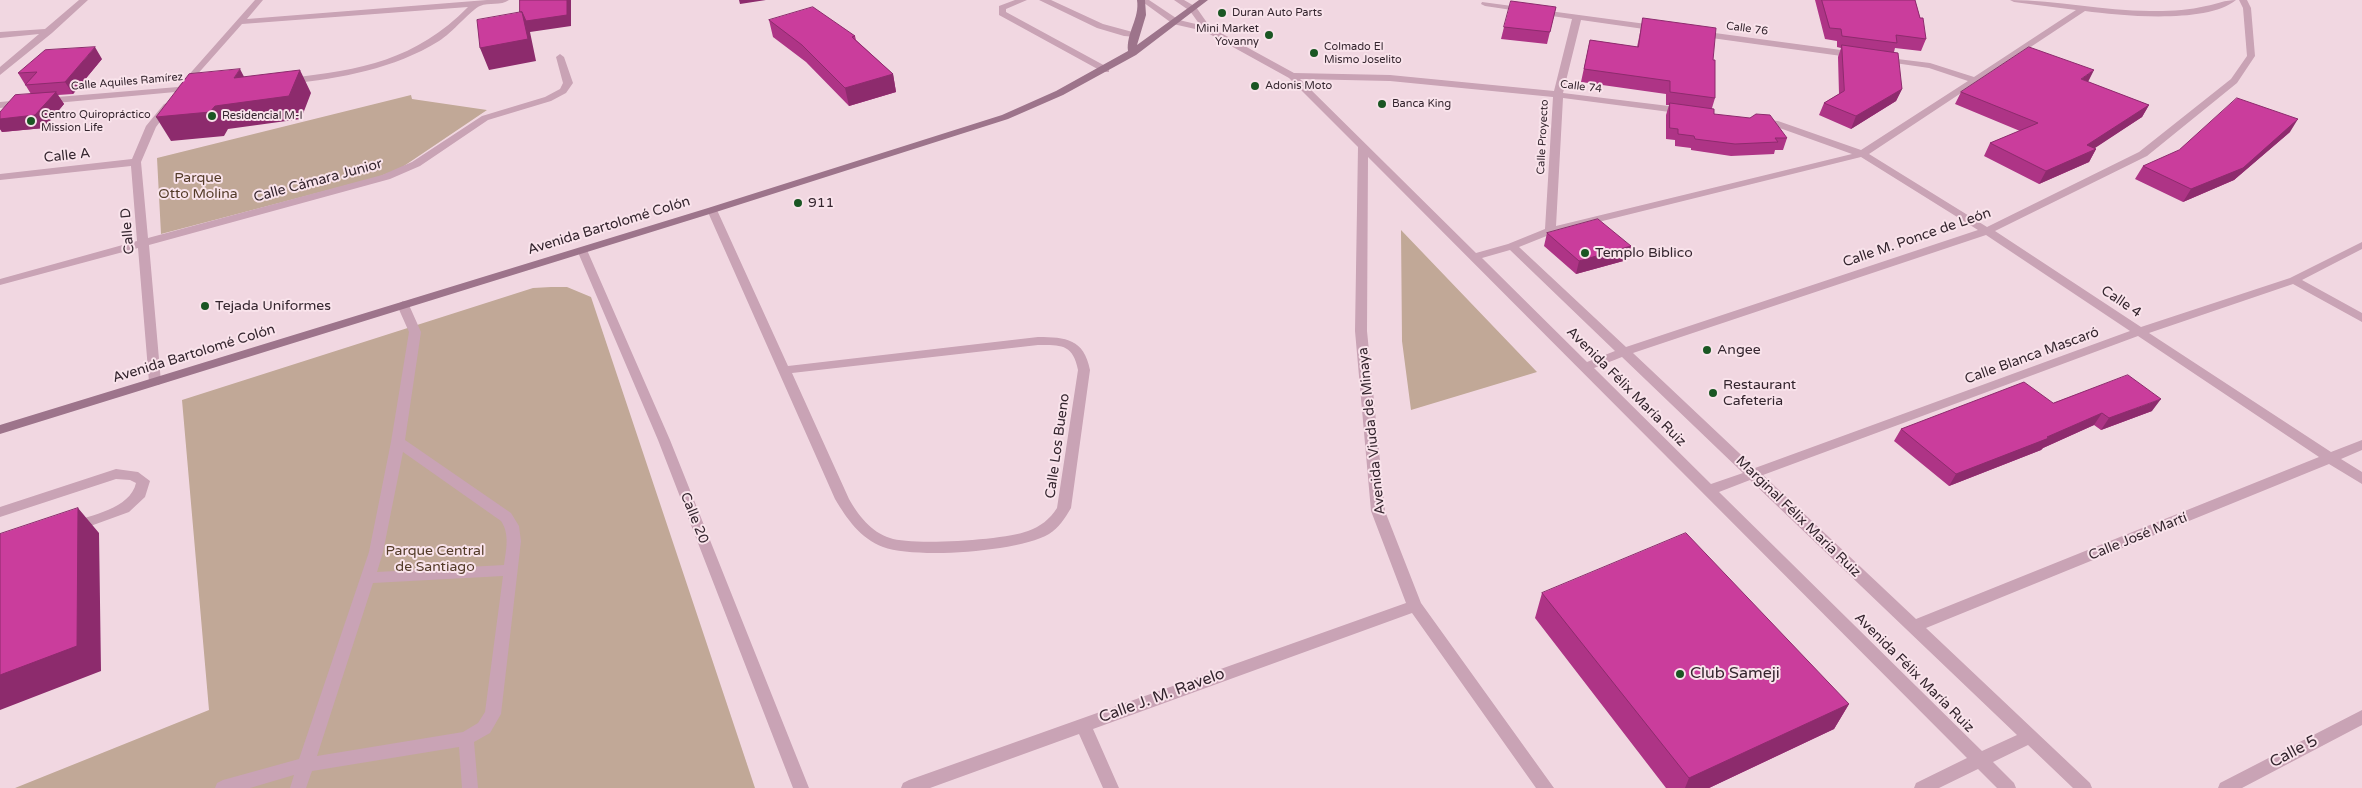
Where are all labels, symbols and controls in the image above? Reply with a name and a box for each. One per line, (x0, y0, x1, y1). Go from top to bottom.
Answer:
place label: Duran Auto Parts (1232, 6, 1322, 20)
marker: Duran Auto Parts (1216, 7, 1228, 19)
street label: Calle 76 (1725, 20, 1769, 38)
place label: Mini Market Yovanny (1196, 22, 1259, 48)
marker: Mini Market Yovanny (1263, 29, 1275, 41)
place label: Colmado El Mismo Joselito (1324, 40, 1402, 66)
marker: Colmado El Mismo Joselito (1308, 47, 1320, 59)
street label: Calle Aquiles Ramírez (70, 71, 184, 93)
street label: Calle 74 (1559, 78, 1603, 96)
place label: Adonis Moto (1265, 79, 1332, 93)
marker: Adonis Moto (1249, 80, 1261, 92)
place label: Banca King (1392, 97, 1451, 111)
marker: Banca King (1376, 98, 1388, 110)
street label: Calle Proyecto (1534, 99, 1552, 175)
place label: Centro Quiropráctico Mission Life (41, 108, 151, 134)
place label: Residencial M-I (222, 109, 303, 123)
marker: Residencial M-I (206, 110, 218, 122)
marker: Centro Quiropráctico Mission Life (25, 115, 37, 127)
street label: Calle A (43, 145, 91, 167)
street label: Calle Cámara Junior (252, 156, 384, 206)
park label: Parque Otto Molina (158, 170, 238, 202)
street label: Avenida Bartolomé Colón (526, 193, 692, 259)
place label: 911 (808, 195, 834, 211)
marker: 911 (792, 197, 804, 209)
street label: Calle M. Ponce de León (1841, 205, 1993, 271)
street label: Calle D (118, 207, 138, 255)
place label: Templo Biblico (1595, 245, 1693, 261)
marker: Templo Biblico (1579, 247, 1591, 259)
street label: Calle 4 (2098, 282, 2144, 322)
place label: Tejada Uniformes (215, 298, 331, 314)
marker: Tejada Uniformes (199, 300, 211, 312)
street label: Avenida Bartolomé Colón (111, 321, 277, 387)
street label: Avenida Félix María Ruiz (1563, 324, 1689, 450)
street label: Calle Blanca Mascaró (1963, 324, 2101, 388)
place label: Angee (1717, 342, 1761, 358)
marker: Angee (1701, 344, 1713, 356)
street label: Avenida Viuda de Minaya (1355, 346, 1389, 516)
place label: Restaurant Cafeteria (1723, 377, 1796, 410)
marker: Restaurant Cafeteria (1707, 387, 1719, 399)
street label: Calle Los Bueno (1042, 392, 1074, 500)
street label: Marginal Félix María Ruiz (1732, 453, 1864, 581)
street label: Calle 20 (676, 490, 712, 546)
street label: Calle José Martí (2086, 510, 2190, 564)
park label: Parque Central de Santiago (386, 543, 484, 576)
street label: Avenida Félix María Ruiz (1851, 610, 1977, 736)
street label: Calle J. M. Ravelo (1097, 664, 1227, 728)
place label: Club Sameji (1690, 664, 1780, 684)
marker: Club Sameji (1674, 668, 1686, 680)
street label: Calle 5 (2267, 731, 2321, 773)

